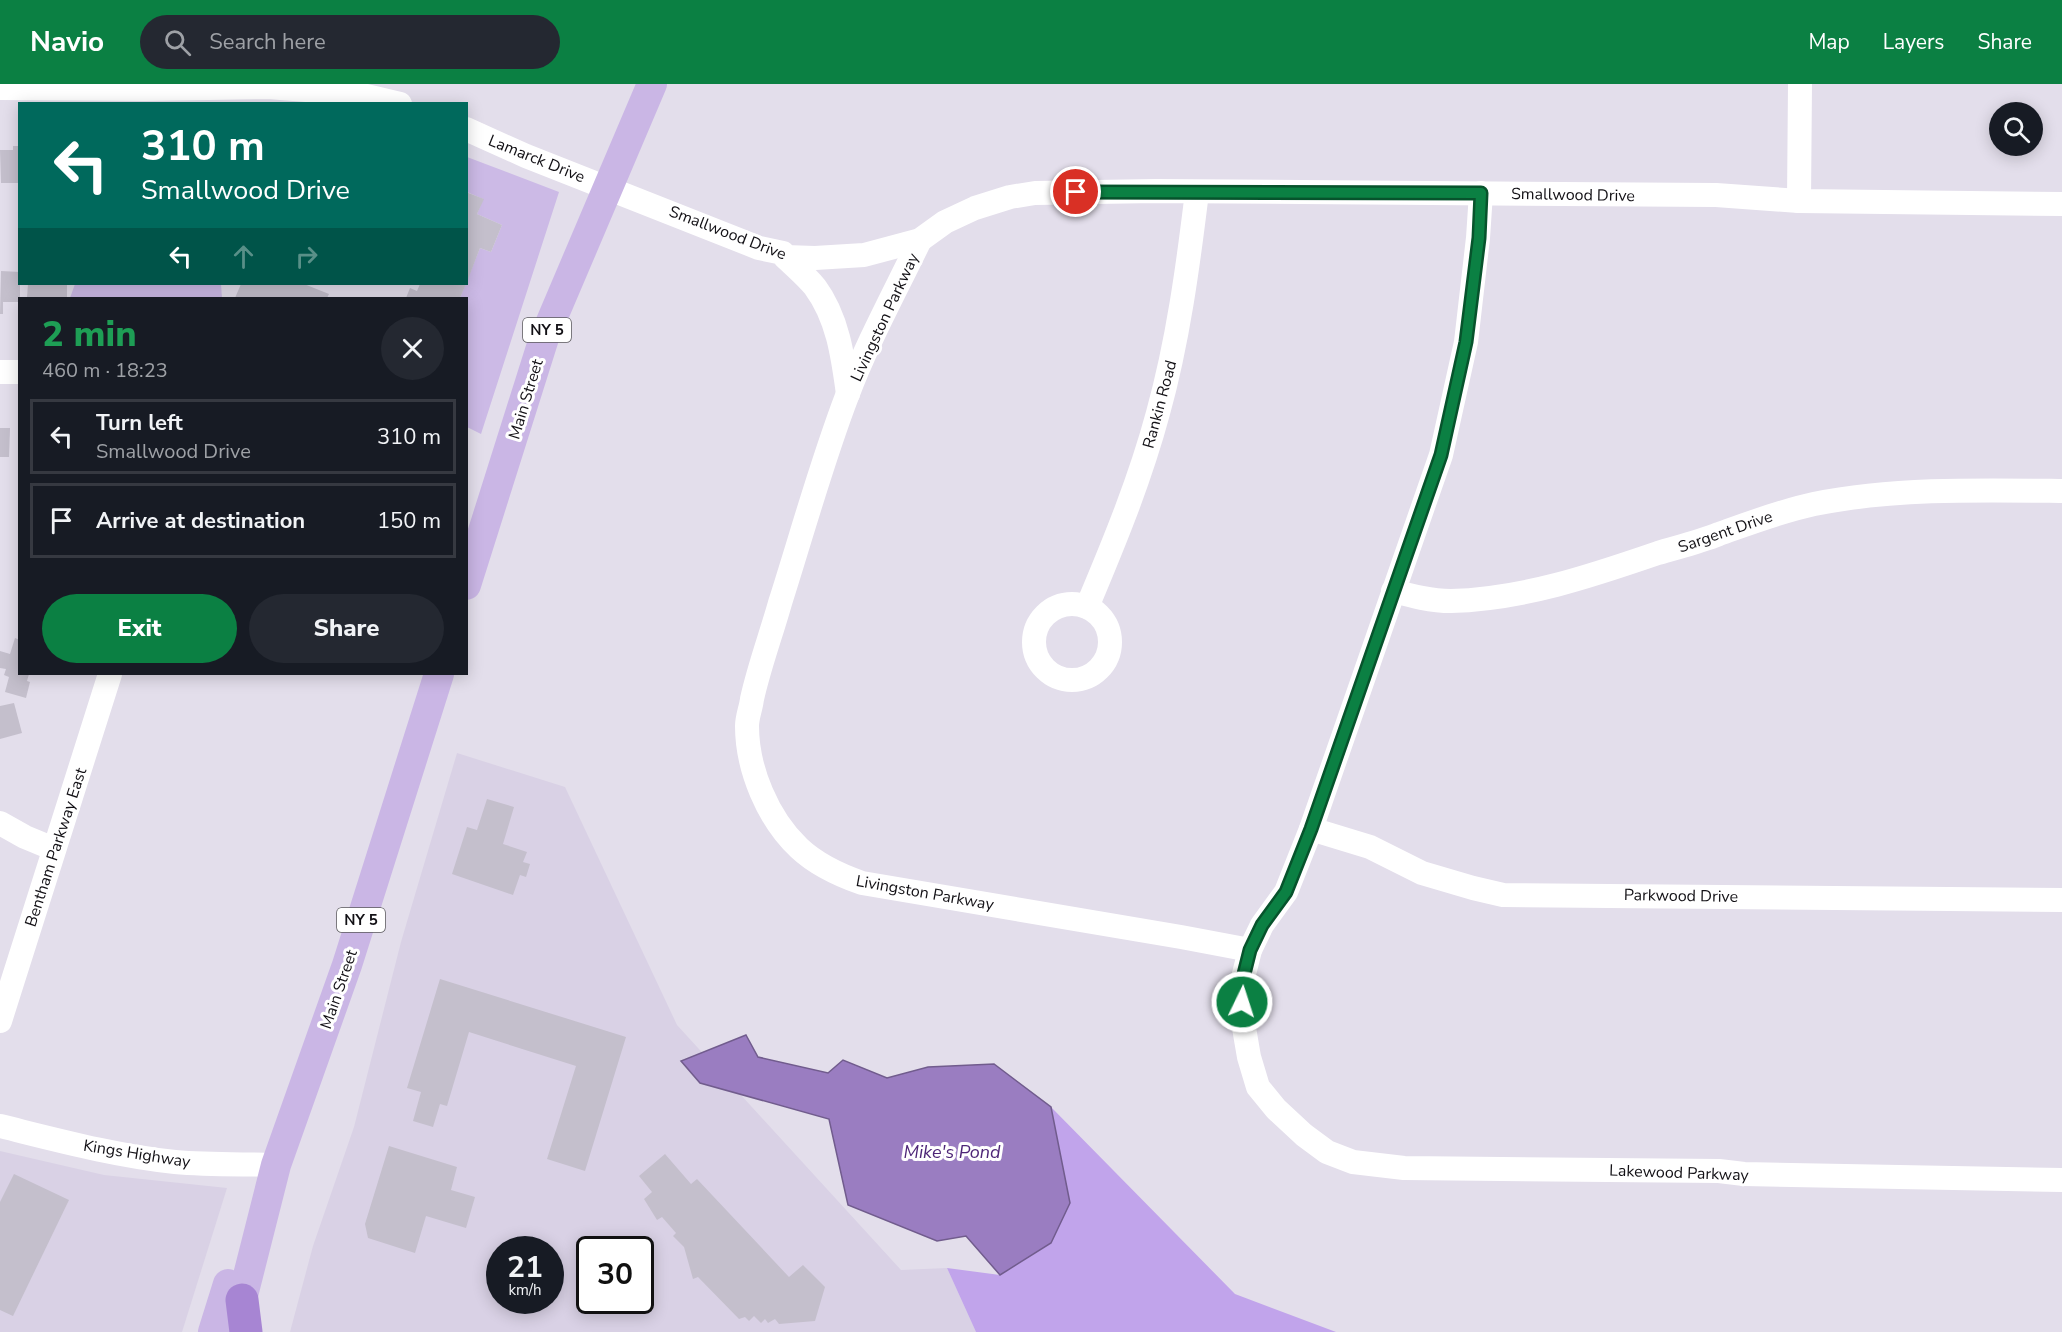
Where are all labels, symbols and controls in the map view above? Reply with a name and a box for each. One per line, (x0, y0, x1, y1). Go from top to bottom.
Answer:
search box (140, 15, 560, 69)
text: Navio (30, 23, 104, 61)
icon: search (161, 26, 194, 59)
text: Search here (209, 27, 326, 57)
text: Map (1808, 28, 1850, 56)
text: Layers (1883, 28, 1944, 56)
text: Share (1977, 28, 2032, 56)
map controls (1989, 102, 2043, 156)
button: search (1989, 102, 2043, 156)
text: 310 m (141, 118, 265, 175)
icon: left (42, 126, 120, 204)
street label: Lamarck Drive (485, 130, 588, 188)
pin (1050, 166, 1101, 217)
text: Smallwood Drive (141, 172, 350, 209)
icon: arrive (1059, 175, 1092, 208)
street label: Smallwood Drive (1511, 183, 1635, 207)
street label: Smallwood Drive (666, 200, 789, 265)
icon: left (164, 240, 197, 273)
icon: ahead (227, 240, 260, 273)
icon: right (290, 240, 323, 273)
street label: Livingston Parkway (845, 249, 925, 385)
text: 2 min (42, 310, 137, 359)
button: close (381, 317, 444, 380)
road number: NY 5 (523, 318, 571, 342)
street label: Main Street (503, 356, 549, 442)
text: 460 m · 18:23 (42, 357, 168, 384)
street label: Rankin Road (1138, 358, 1182, 451)
text: Turn left (96, 408, 183, 438)
icon: left (45, 420, 78, 453)
text: 310 m (377, 422, 441, 452)
text: Smallwood Drive (96, 438, 251, 465)
icon: arrive (45, 504, 78, 537)
street label: Sargent Drive (1675, 505, 1776, 558)
text: Arrive at destination (96, 506, 305, 536)
text: 150 m (377, 506, 441, 536)
button: Exit (42, 594, 237, 663)
button: Share (249, 594, 444, 663)
street label: Bentham Parkway East (20, 765, 92, 930)
street label: Livingston Parkway (854, 870, 996, 916)
street label: Parkwood Drive (1624, 884, 1738, 908)
road number: NY 5 (337, 908, 385, 932)
street label: Main Street (315, 946, 363, 1032)
position arrow (1210, 970, 1274, 1034)
street label: Kings Highway (82, 1135, 193, 1173)
water label: Mike's Pond (904, 1140, 1001, 1164)
street label: Lakewood Parkway (1609, 1160, 1750, 1186)
speed limit sign: 30 (576, 1236, 654, 1314)
text: 21 (507, 1247, 543, 1288)
text: km/h (508, 1280, 542, 1300)

